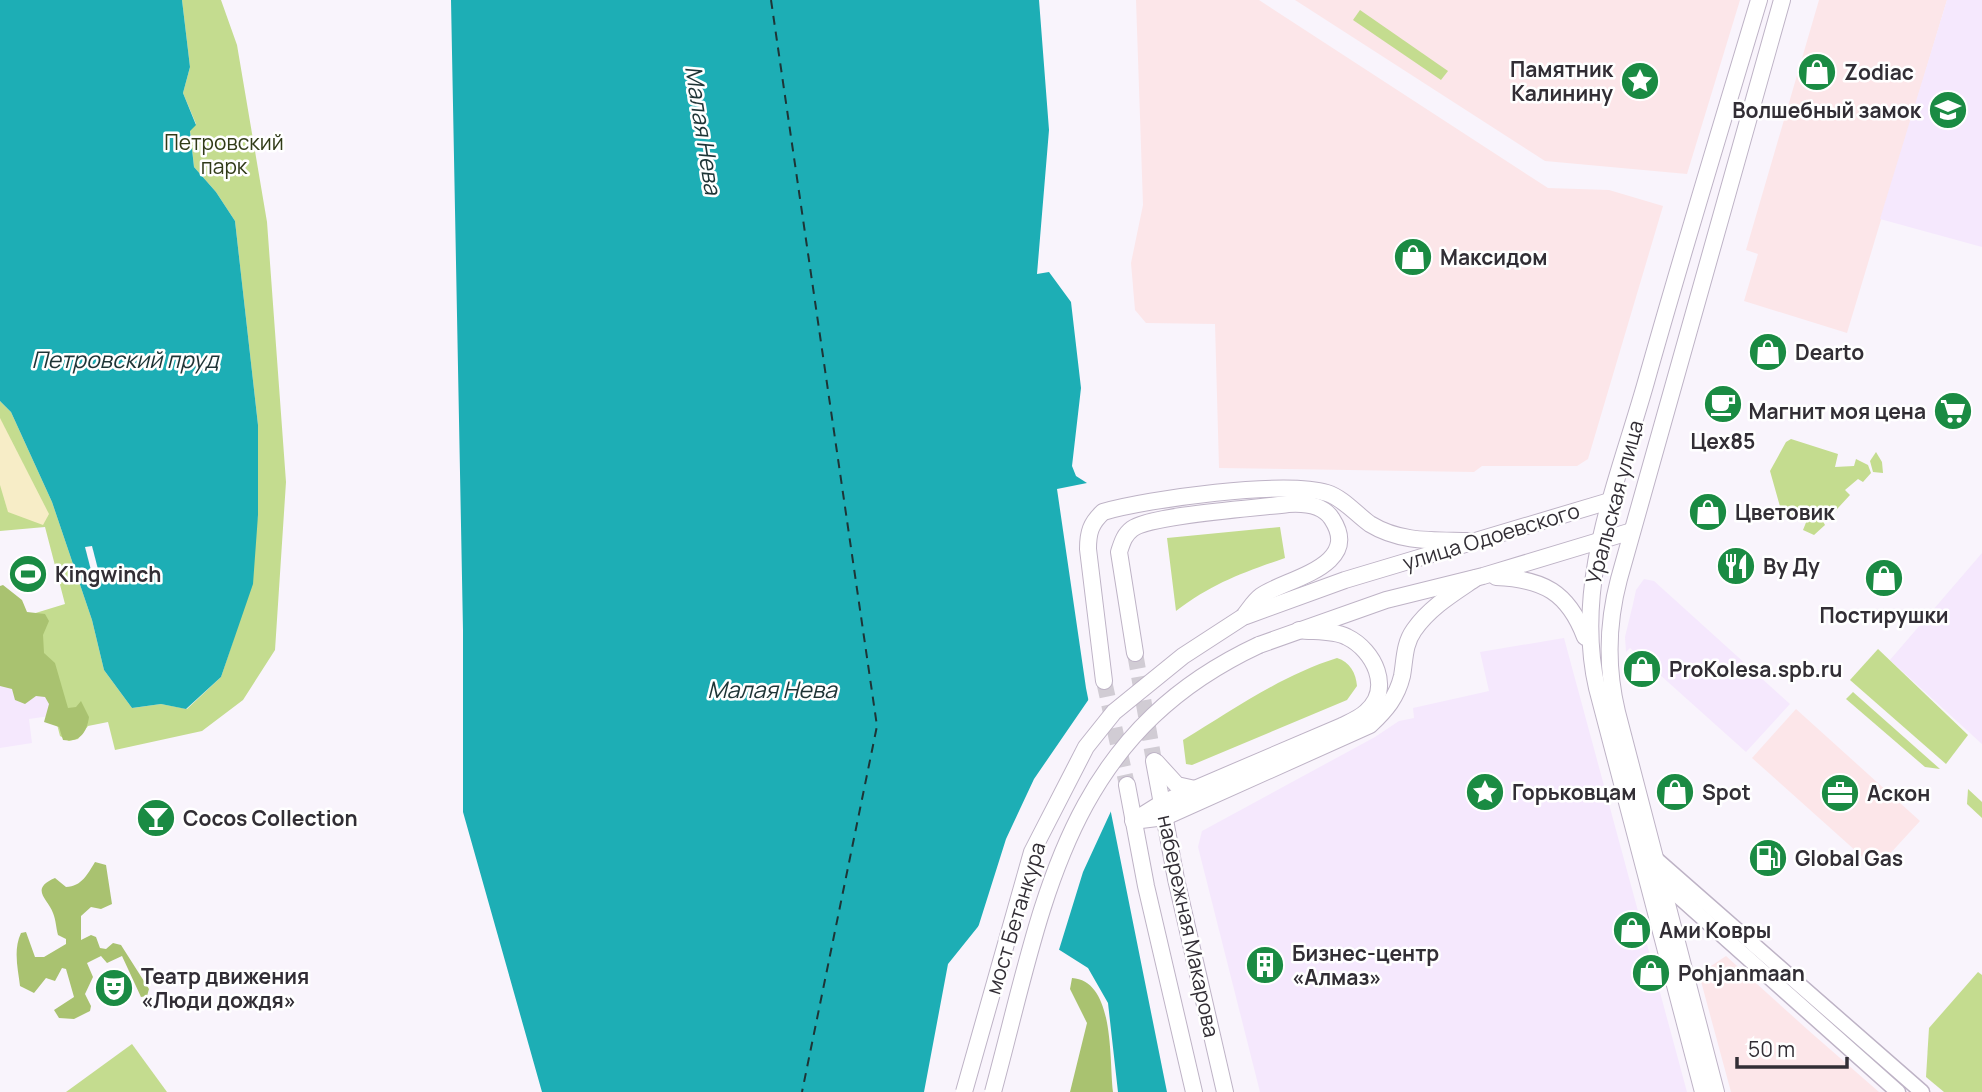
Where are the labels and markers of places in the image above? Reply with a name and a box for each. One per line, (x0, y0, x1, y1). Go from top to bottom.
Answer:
shop icon: Zodiac (1796, 51, 1838, 93)
place label: Памятник Калинину (1510, 55, 1614, 107)
place label: Zodiac (1844, 58, 1914, 86)
place icon: Памятник Калинину (1619, 60, 1661, 102)
school or university icon: Волшебный замок (1927, 89, 1969, 131)
place label: Волшебный замок (1732, 96, 1922, 124)
shop icon: Максидом (1392, 236, 1434, 278)
place label: Максидом (1440, 243, 1547, 271)
shop icon: Dearto (1747, 331, 1789, 373)
place label: Dearto (1795, 338, 1864, 366)
cafe icon: Цех85 (1702, 383, 1744, 425)
supermarket icon: Магнит моя цена (1932, 390, 1974, 432)
place label: Магнит моя цена (1749, 397, 1926, 425)
place label: Цех85 (1691, 427, 1755, 455)
shop icon: Цветовик (1687, 491, 1729, 533)
place label: Цветовик (1735, 498, 1835, 526)
restaurant icon: Ву Ду (1715, 545, 1757, 587)
place label: Ву Ду (1763, 552, 1820, 580)
sports icon: Kingwinch (7, 553, 49, 595)
shop icon: Постирушки (1863, 557, 1905, 599)
place label: Kingwinch (55, 560, 161, 588)
place label: Постирушки (1819, 601, 1949, 629)
shop icon: ProKolesa.spb.ru (1621, 648, 1663, 690)
place label: ProKolesa.spb.ru (1669, 655, 1842, 683)
place icon: Горьковцам (1464, 771, 1506, 813)
shop icon: Spot (1654, 771, 1696, 813)
office icon: Аскон (1819, 772, 1861, 814)
place label: Горьковцам (1512, 778, 1636, 806)
place label: Spot (1702, 778, 1751, 806)
place label: Аскон (1867, 779, 1930, 807)
bar icon: Cocos Collection (135, 797, 177, 839)
place label: Cocos Collection (183, 804, 358, 832)
fuel station icon: Global Gas (1747, 837, 1789, 879)
place label: Global Gas (1795, 844, 1903, 872)
shop icon: Ами Ковры (1611, 909, 1653, 951)
place label: Ами Ковры (1659, 916, 1771, 944)
place label: Бизнес-центр «Алмаз» (1292, 939, 1439, 991)
building icon: Бизнес-центр «Алмаз» (1244, 944, 1286, 986)
shop icon: Pohjanmaan (1630, 952, 1672, 994)
place label: Pohjanmaan (1678, 959, 1805, 987)
place label: Театр движения «Люди дождя» (141, 962, 309, 1014)
theatre icon: Театр движения «Люди дождя» (93, 967, 135, 1009)

